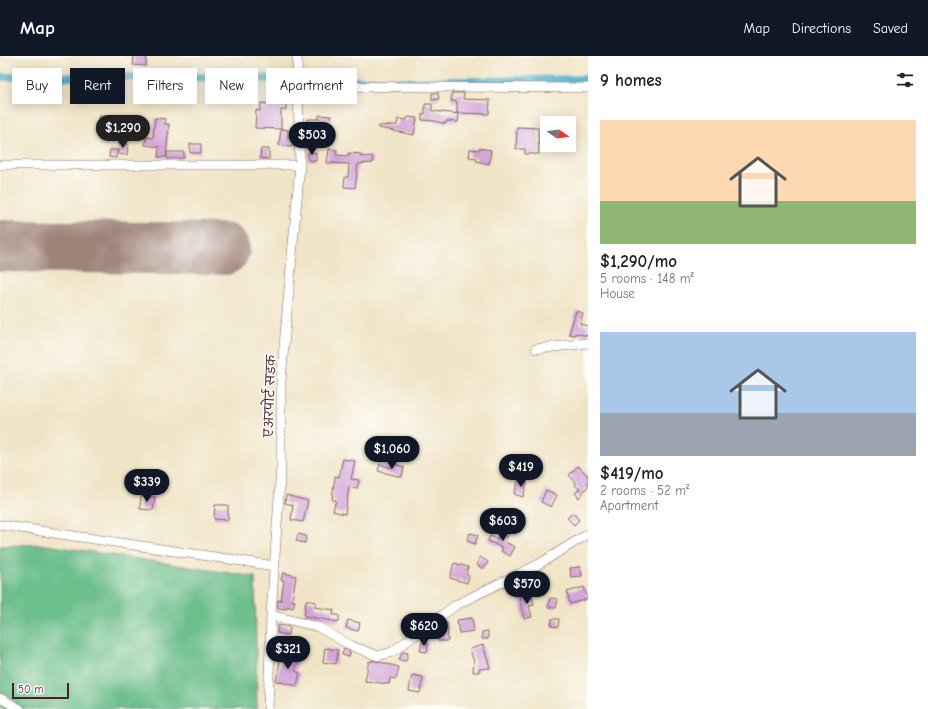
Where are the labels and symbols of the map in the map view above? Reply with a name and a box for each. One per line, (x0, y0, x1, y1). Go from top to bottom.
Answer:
pin: $1,290 (90, 115, 156, 149)
north arrow (540, 116, 576, 152)
pin: $503 (288, 122, 336, 156)
street label: एअरपोर्ट सडक (259, 354, 278, 438)
pin: $1,060 (359, 436, 425, 470)
pin: $419 (497, 454, 545, 488)
pin: $339 (123, 469, 171, 503)
pin: $603 (479, 508, 527, 542)
pin: $570 (503, 571, 551, 605)
pin: $620 (400, 613, 448, 647)
pin: $321 (264, 636, 312, 670)
scale bar (12, 681, 69, 700)

